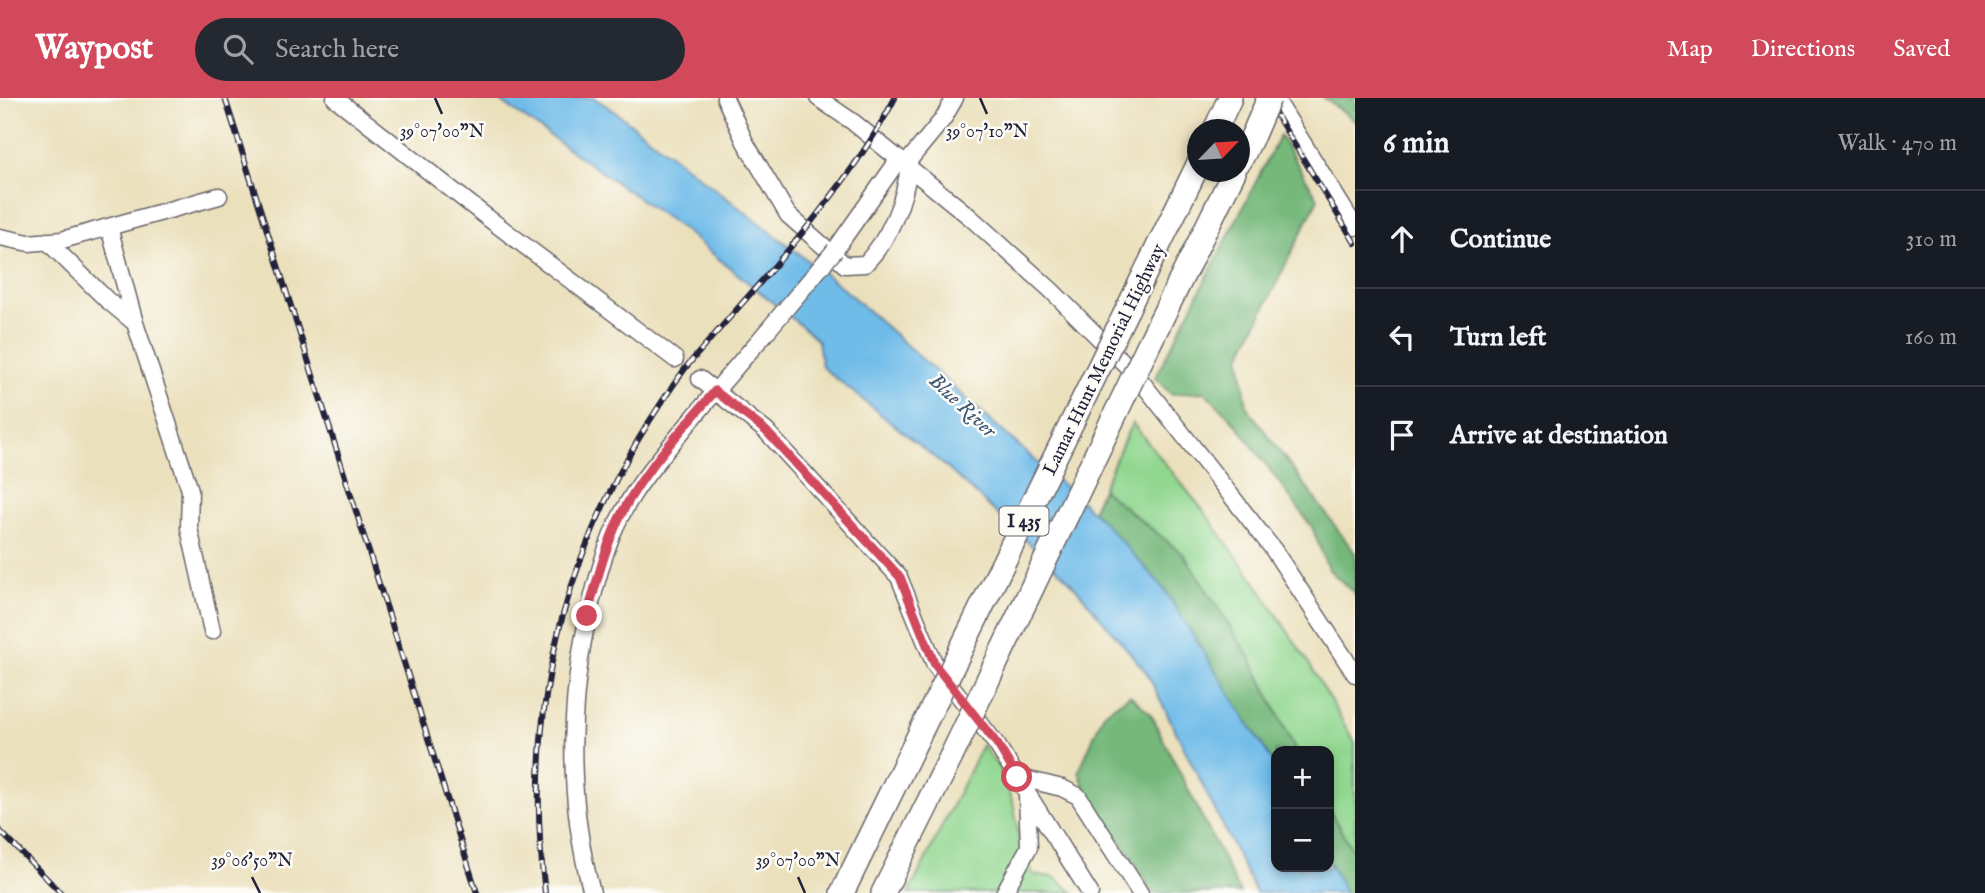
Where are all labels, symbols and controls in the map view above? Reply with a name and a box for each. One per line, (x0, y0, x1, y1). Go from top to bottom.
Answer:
search box (195, 18, 685, 81)
text: Waypost (35, 28, 153, 70)
icon: search (219, 30, 257, 68)
text: Search here (275, 33, 399, 66)
text: Map (1667, 34, 1713, 65)
text: Directions (1751, 34, 1855, 65)
text: Saved (1893, 34, 1950, 65)
north arrow (1187, 119, 1250, 182)
text: 39°07'00"N (400, 121, 485, 144)
text: 39°07'10"N (946, 121, 1029, 144)
text: 6 min (1383, 125, 1449, 163)
text: Walk · 470 m (1837, 129, 1957, 158)
icon: ahead (1383, 220, 1421, 258)
text: Continue (1450, 223, 1551, 256)
text: 310 m (1906, 225, 1957, 254)
street label: Lamar Hunt Memorial Highway (1038, 240, 1172, 480)
icon: left (1383, 318, 1421, 356)
text: Turn left (1450, 321, 1547, 354)
text: 160 m (1905, 323, 1957, 352)
water label: Blue River (923, 368, 1002, 445)
icon: arrive (1383, 416, 1421, 454)
text: Arrive at destination (1450, 419, 1668, 452)
road number: I 435 (1000, 506, 1048, 536)
route end (571, 600, 602, 631)
map controls (1271, 746, 1334, 872)
button: + (1271, 746, 1334, 809)
route start (1001, 761, 1032, 792)
button: − (1271, 809, 1334, 872)
text: 39°06'50"N (211, 850, 293, 873)
text: 39°07'00"N (756, 850, 841, 873)

